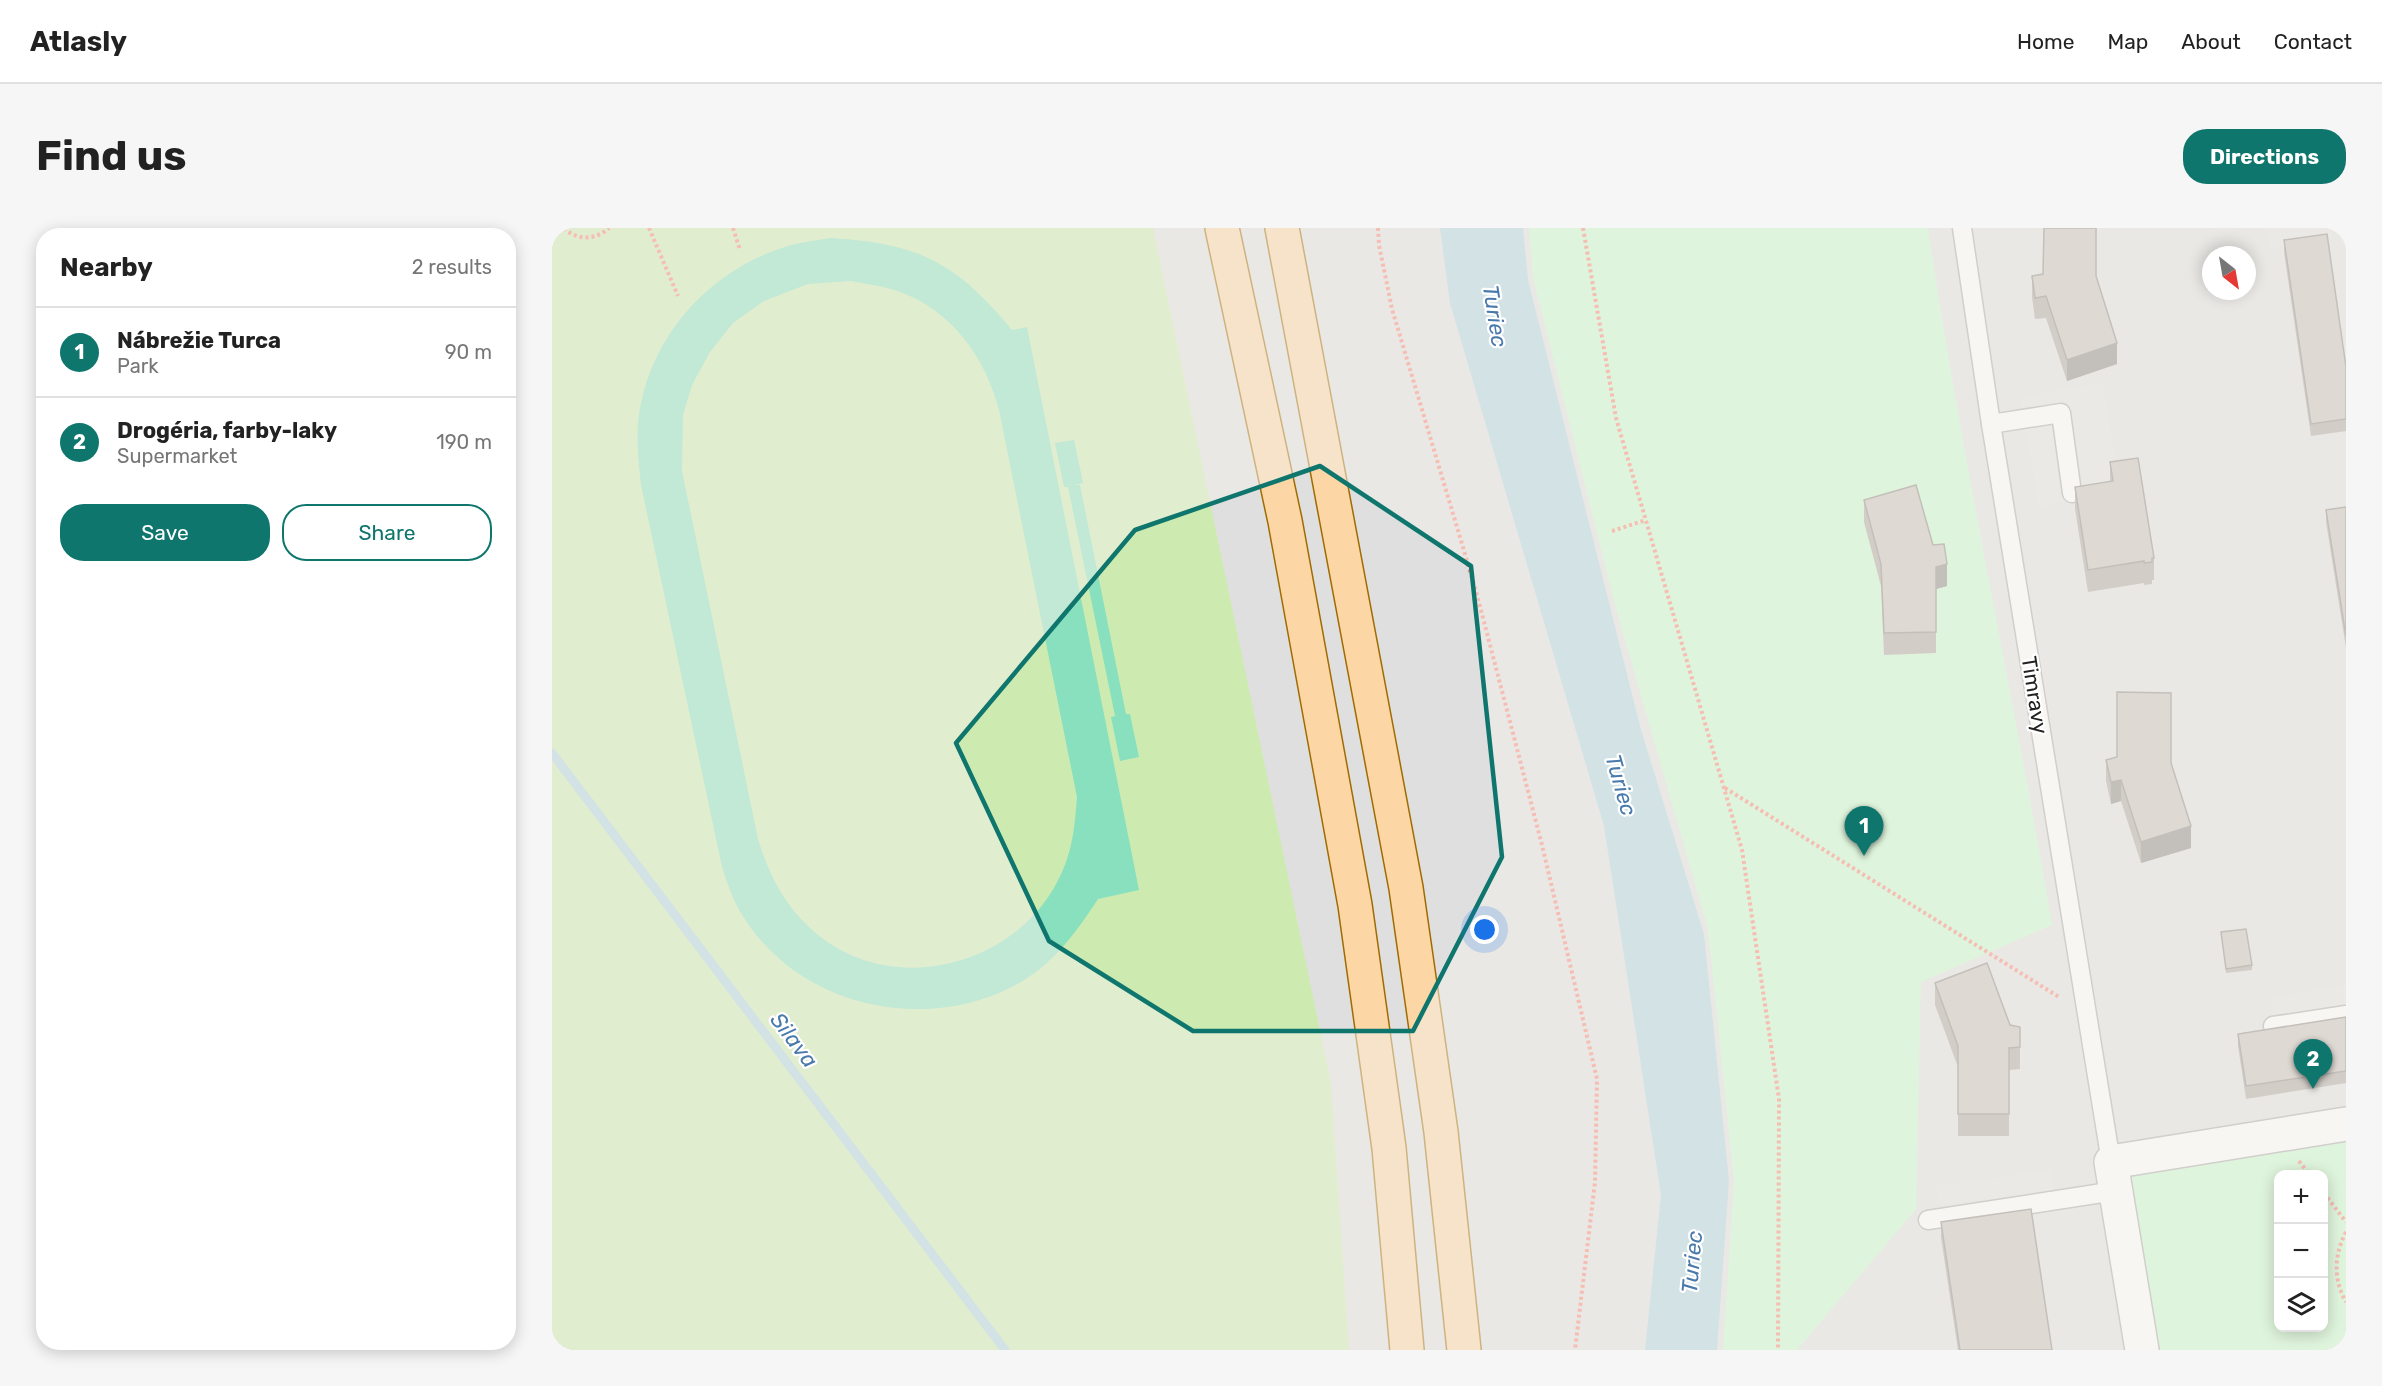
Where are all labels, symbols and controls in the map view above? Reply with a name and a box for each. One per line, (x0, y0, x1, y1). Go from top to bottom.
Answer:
text: Atlasly (30, 25, 127, 58)
text: Home (2017, 29, 2074, 54)
text: Map (2107, 29, 2148, 54)
text: About (2181, 29, 2241, 54)
text: Contact (2274, 29, 2352, 54)
button: Directions (2183, 129, 2346, 184)
text: Find us (36, 131, 187, 181)
north arrow (2202, 246, 2256, 300)
text: Nearby (60, 252, 153, 283)
text: 2 results (412, 255, 492, 279)
water label: Turiec (1477, 283, 1513, 349)
text: Nábrežie Turca (117, 327, 281, 354)
text: 1 (75, 340, 84, 364)
text: 90 m (445, 340, 492, 364)
text: Park (117, 354, 159, 378)
text: Drogéria, farby-laky (117, 417, 337, 444)
text: 2 (73, 430, 86, 454)
text: 190 m (436, 430, 492, 454)
text: Supermarket (117, 444, 237, 468)
button: Save (60, 504, 270, 561)
button: Share (282, 504, 492, 561)
street label: Timravy (2017, 654, 2054, 736)
water label: Turiec (1599, 751, 1643, 819)
pin: 1 (1844, 806, 1884, 856)
your location (1470, 915, 1499, 944)
water label: Silava (764, 1007, 824, 1073)
pin: 2 (2294, 1040, 2332, 1089)
map controls (2274, 1170, 2328, 1332)
button: + (2274, 1170, 2328, 1224)
button: − (2274, 1224, 2328, 1278)
water label: Turiec (1676, 1230, 1708, 1294)
button: layers (2274, 1278, 2328, 1332)

